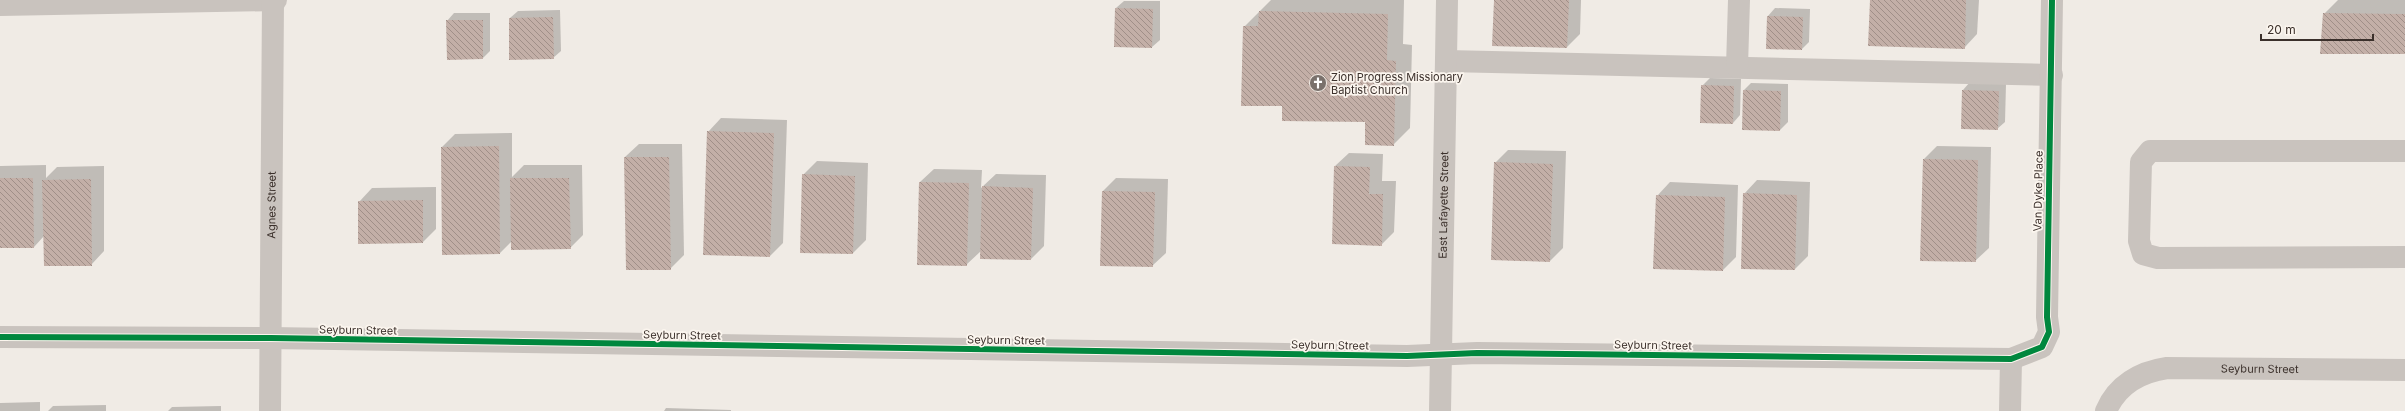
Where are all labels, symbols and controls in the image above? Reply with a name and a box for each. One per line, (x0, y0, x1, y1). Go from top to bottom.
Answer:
scale bar (2261, 16, 2373, 42)
text: 20 m (2267, 22, 2296, 37)
place label: Zion Progress Missionary Baptist Church (1331, 70, 1463, 97)
church icon: Zion Progress Missionary Baptist Church (1308, 73, 1328, 93)
street label: Van Dyke Place (2030, 150, 2046, 232)
street label: East Lafayette Street (1436, 151, 1451, 259)
street label: Agnes Street (264, 171, 279, 239)
street label: Seyburn Street (319, 322, 397, 338)
street label: Seyburn Street (643, 327, 721, 343)
street label: Seyburn Street (967, 332, 1045, 348)
street label: Seyburn Street (1291, 337, 1369, 353)
street label: Seyburn Street (1614, 337, 1692, 353)
street label: Seyburn Street (2221, 361, 2299, 376)

